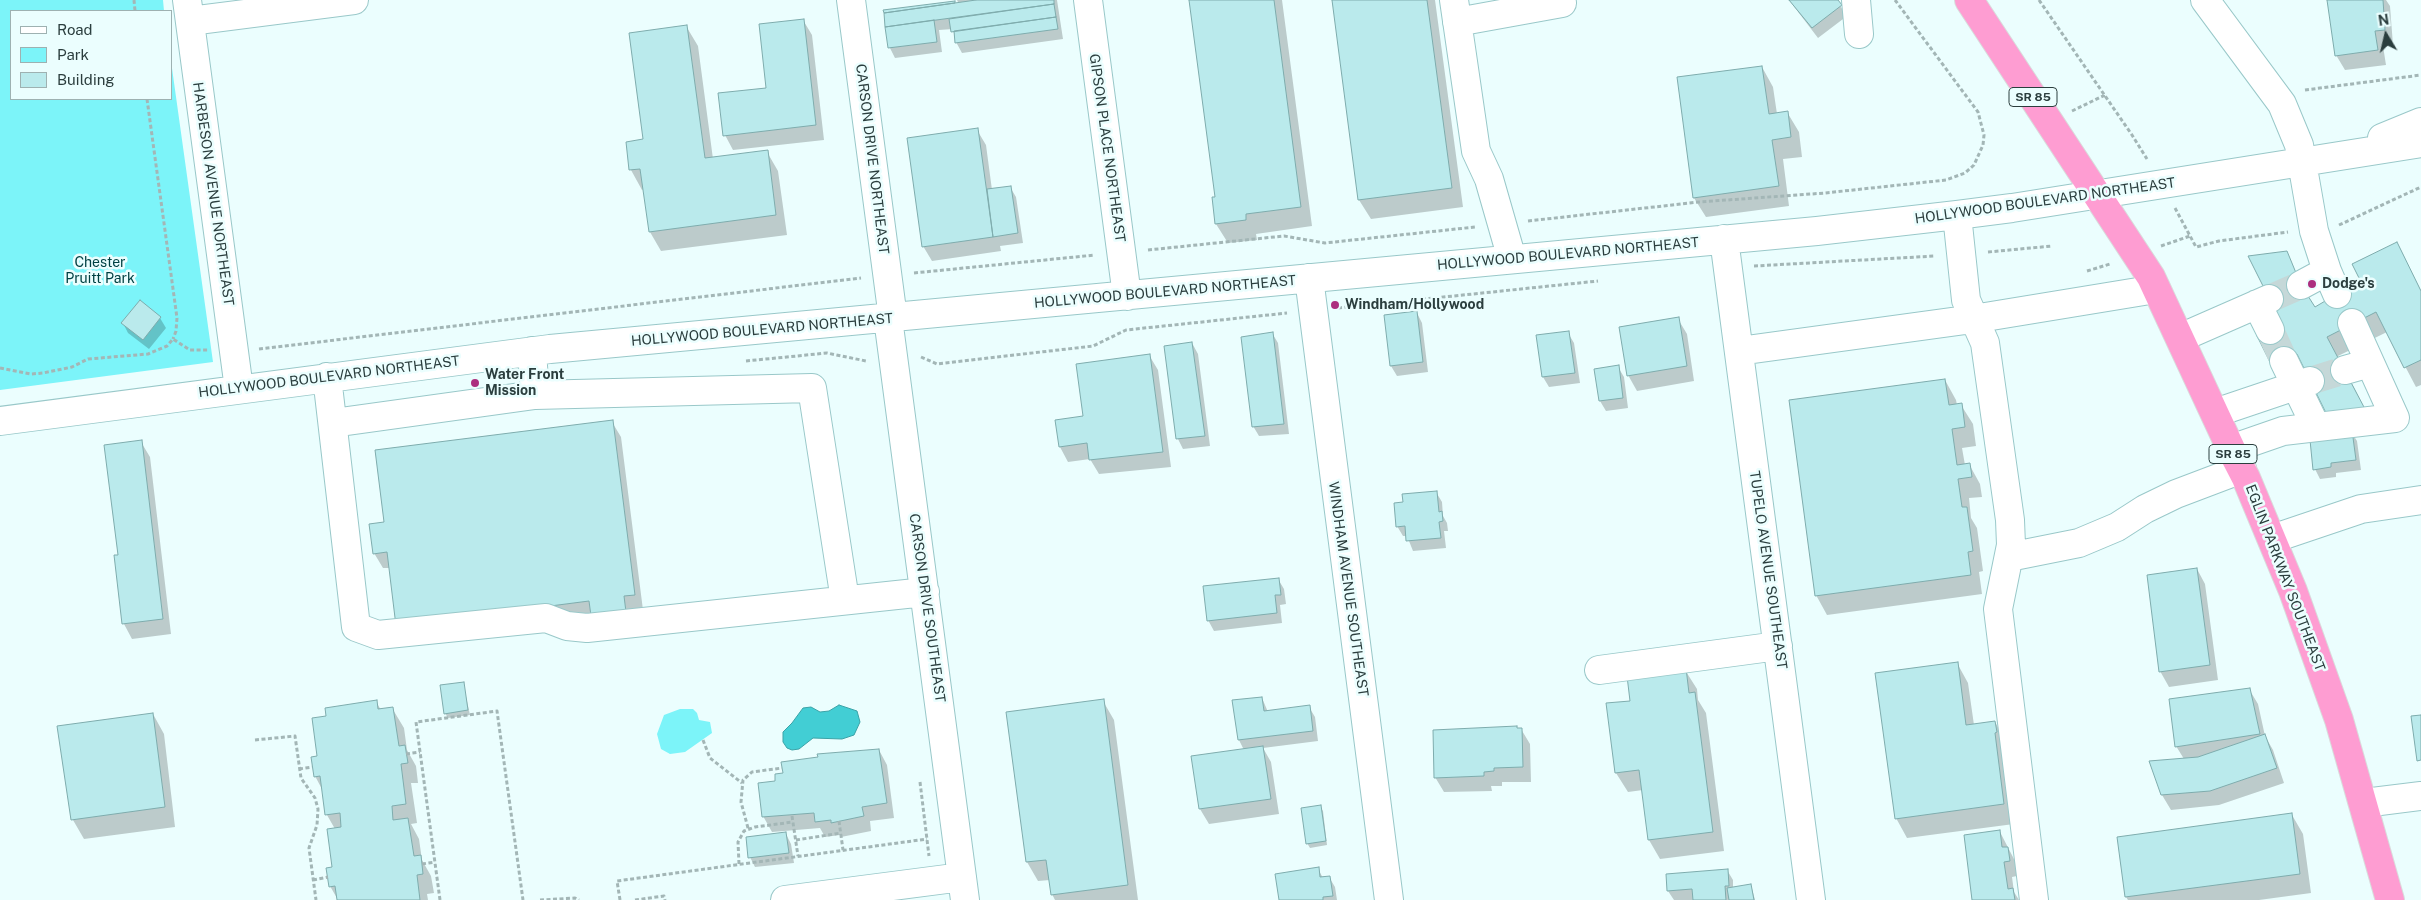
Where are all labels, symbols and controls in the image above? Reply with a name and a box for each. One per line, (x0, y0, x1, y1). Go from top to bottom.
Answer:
legend (10, 10, 172, 100)
north arrow (2361, 10, 2411, 60)
text: N (2377, 11, 2390, 29)
text: Road (57, 21, 93, 38)
text: Park (57, 46, 89, 63)
street label: GIPSON PLACE NORTHEAST (1085, 53, 1129, 243)
street label: CARSON DRIVE NORTHEAST (852, 63, 892, 255)
text: Building (57, 71, 115, 88)
street label: HARBESON AVENUE NORTHEAST (189, 81, 237, 307)
road number: SR 85 (2009, 88, 2057, 106)
street label: HOLLYWOOD BOULEVARD NORTHEAST (1914, 174, 2176, 228)
street label: HOLLYWOOD BOULEVARD NORTHEAST (1436, 234, 1700, 274)
park label: Chester Pruitt Park (65, 255, 135, 288)
street label: HOLLYWOOD BOULEVARD NORTHEAST (1033, 272, 1297, 312)
place label: Dodge's (2322, 276, 2375, 292)
marker: Dodge's (2306, 278, 2318, 290)
place label: Windham/Hollywood (1345, 297, 1484, 313)
marker: Windham/Hollywood (1329, 299, 1341, 311)
street label: HOLLYWOOD BOULEVARD NORTHEAST (630, 310, 894, 350)
street label: HOLLYWOOD BOULEVARD NORTHEAST (197, 353, 461, 401)
place label: Water Front Mission (485, 367, 564, 400)
marker: Water Front Mission (469, 377, 481, 389)
road number: SR 85 (2209, 444, 2257, 464)
street label: TUPELO AVENUE SOUTHEAST (1746, 470, 1790, 670)
street label: WINDHAM AVENUE SOUTHEAST (1325, 480, 1371, 698)
street label: EGLIN PARKWAY SOUTHEAST (2242, 482, 2328, 674)
street label: CARSON DRIVE SOUTHEAST (905, 512, 949, 704)

